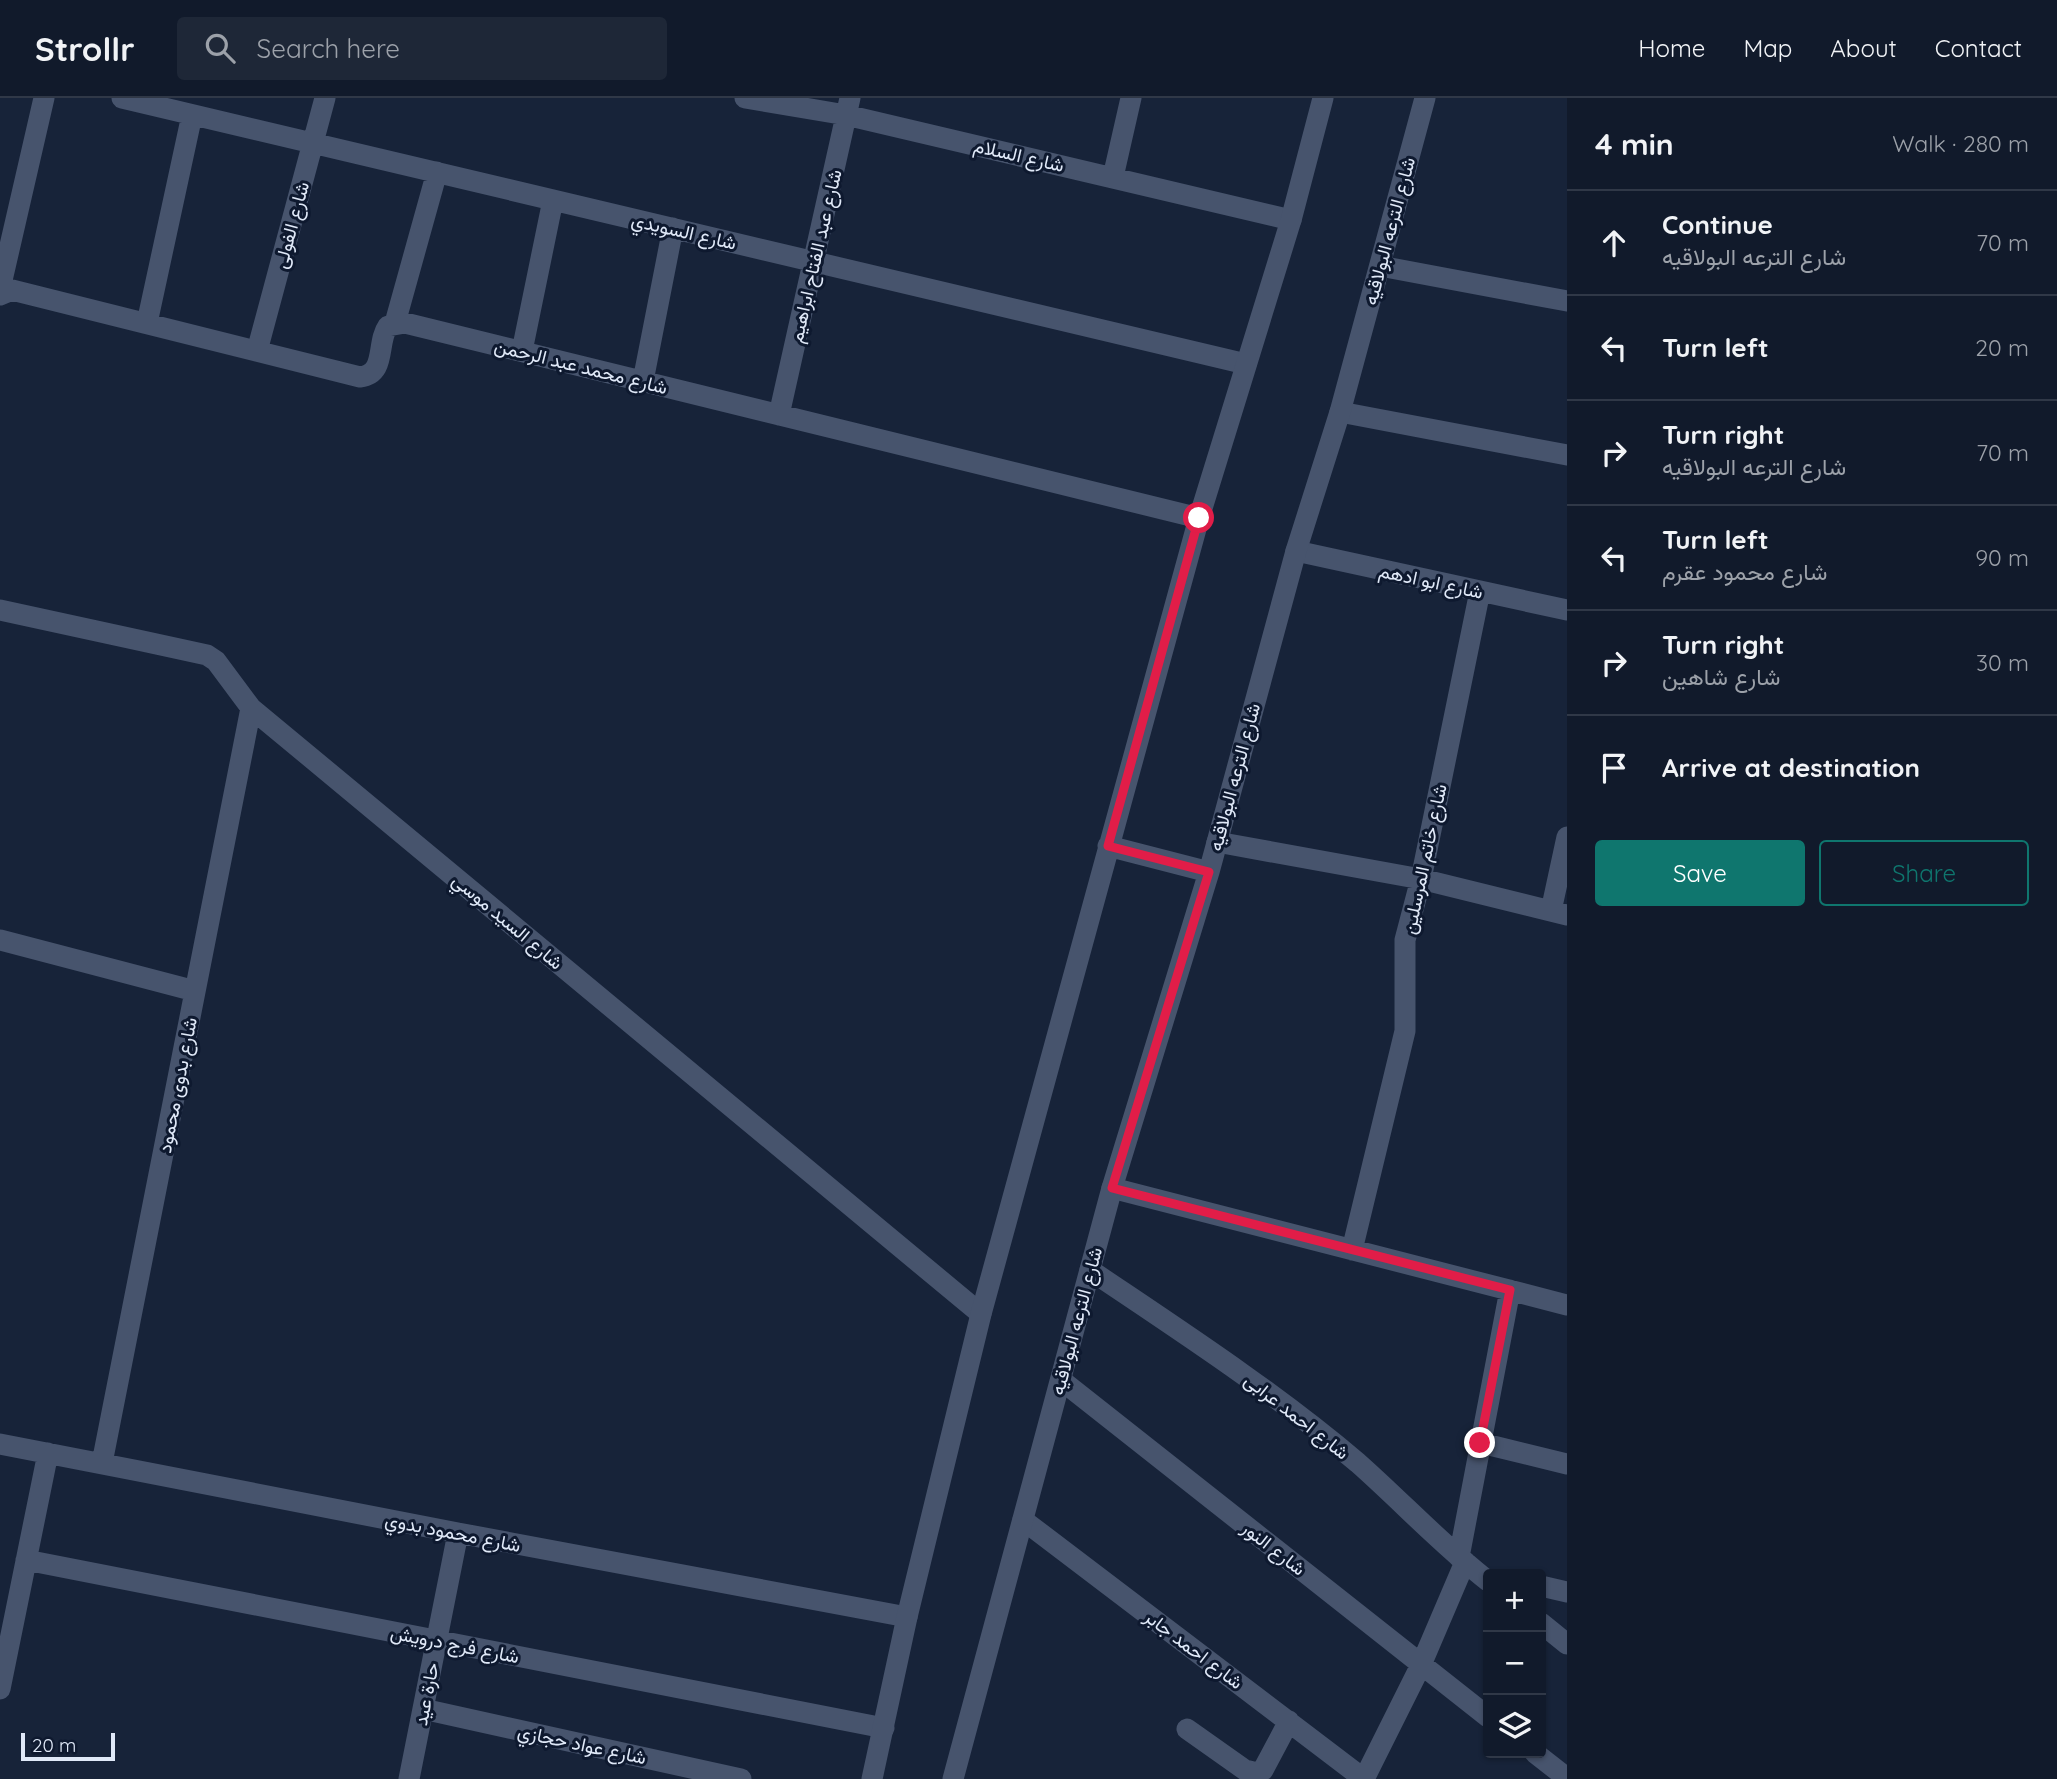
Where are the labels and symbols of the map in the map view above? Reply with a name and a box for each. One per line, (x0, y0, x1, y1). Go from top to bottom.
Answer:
street label: شارع السلام (971, 133, 1067, 178)
street label: شارع الترعه البولاقيه (1358, 154, 1421, 308)
street label: شارع عبد الفتاح ابراهيم (783, 167, 848, 345)
street label: شارع الفولى (268, 179, 315, 271)
street label: شارع السويدي (628, 207, 739, 259)
street label: شارع محمد عبد الرحمن (492, 333, 670, 400)
route start (1183, 502, 1214, 533)
street label: شارع ابو ادهم (1377, 558, 1485, 605)
street label: شارع الترعه البولاقيه (1203, 700, 1266, 854)
street label: شارع خاتم المرسلين (1396, 782, 1453, 937)
street label: شارع السيد موسي (445, 868, 568, 977)
street label: شارع بدوى محمود (152, 1015, 203, 1155)
street label: شارع الترعه البولاقيه (1045, 1244, 1108, 1398)
street label: شارع احمد عرابى (1239, 1368, 1354, 1465)
route end (1464, 1427, 1495, 1458)
street label: شارع محمود بدوي (382, 1507, 523, 1561)
street label: شارع النور (1236, 1515, 1311, 1581)
street label: شارع احمد جابر (1139, 1603, 1248, 1695)
street label: شارع فرج درويش (388, 1620, 521, 1669)
street label: حارة عيد (408, 1660, 444, 1728)
street label: شارع عواد حجازي (515, 1719, 649, 1773)
scale bar (21, 1730, 116, 1762)

